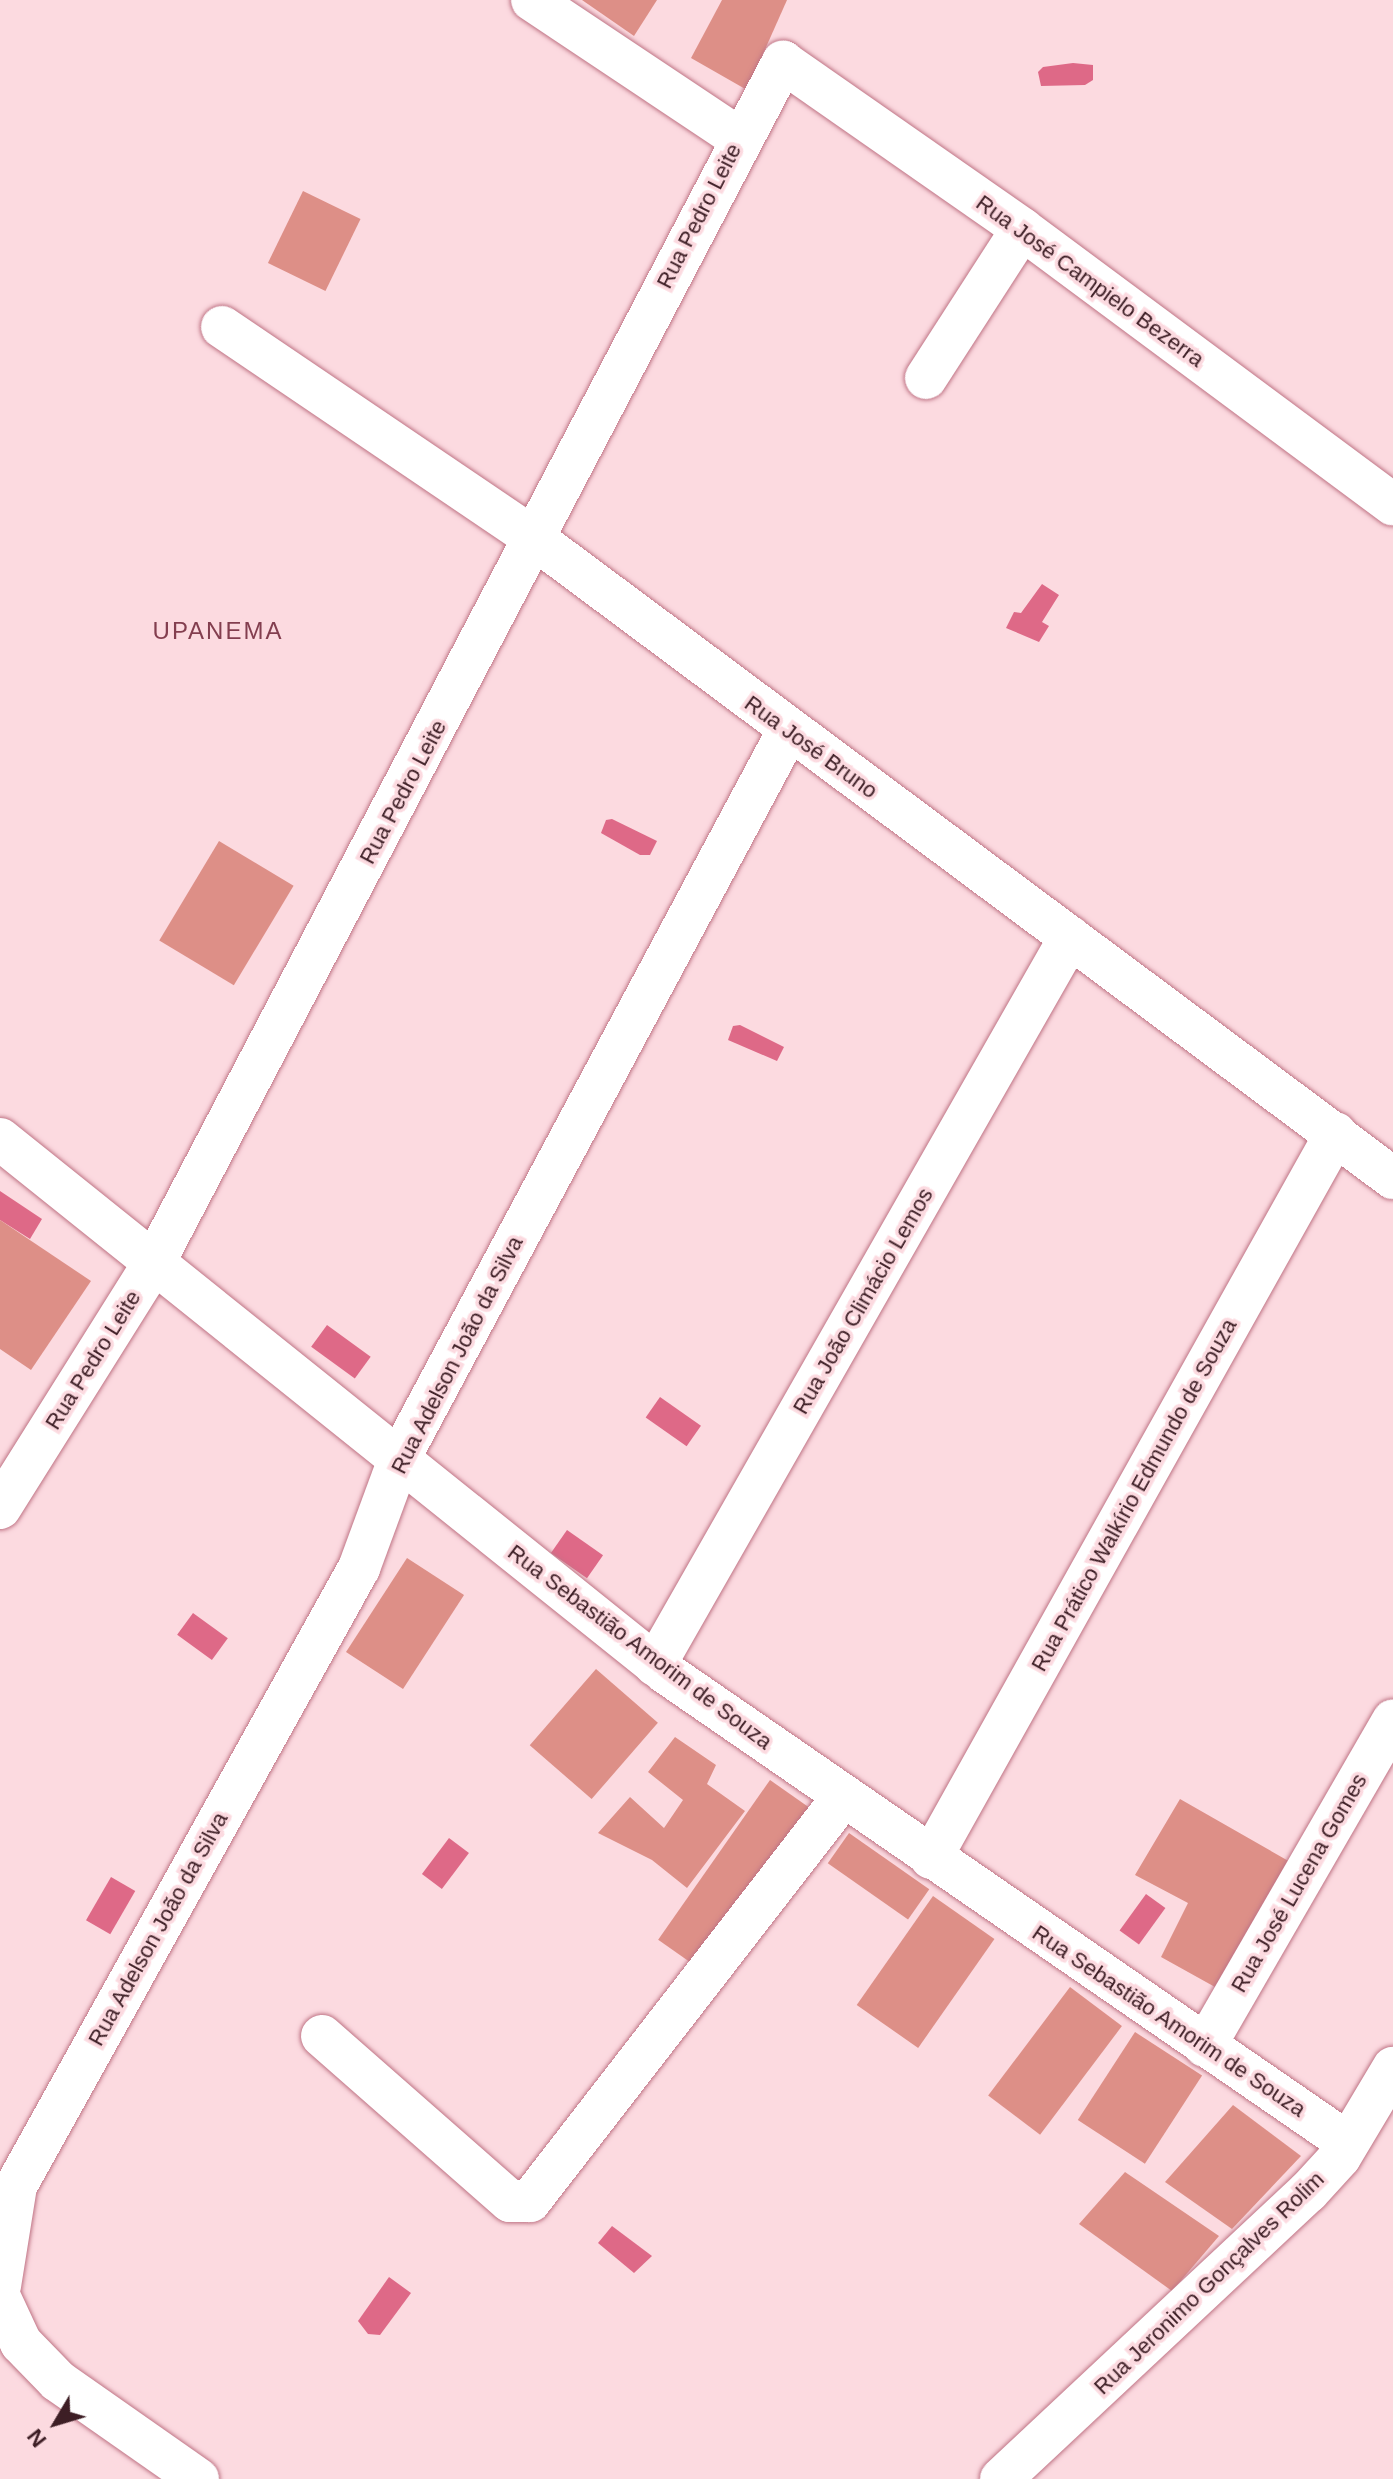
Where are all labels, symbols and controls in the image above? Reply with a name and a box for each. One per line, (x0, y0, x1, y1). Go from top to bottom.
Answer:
street label: Rua Pedro Leite (651, 139, 747, 293)
street label: Rua José Campielo Bezerra (971, 189, 1209, 373)
district label: UPANEMA (153, 617, 283, 645)
street label: Rua José Bruno (739, 690, 883, 804)
street label: Rua Pedro Leite (354, 716, 452, 868)
street label: Rua João Climácio Lemos (787, 1183, 939, 1419)
street label: Rua Adelson João da Silva (385, 1231, 529, 1479)
street label: Rua Pedro Leite (40, 1286, 146, 1434)
street label: Rua Prático Walkírio Edmundo de Souza (1026, 1314, 1242, 1676)
street label: Rua Sebastião Amorim de Souza (502, 1539, 778, 1755)
street label: Rua José Lucena Gomes (1226, 1769, 1372, 1997)
street label: Rua Adelson João da Silva (82, 1807, 234, 2051)
street label: Rua Sebastião Amorim de Souza (1027, 1919, 1311, 2123)
street label: Rua Jeronimo Gonçalves Rolim (1089, 2166, 1329, 2400)
north arrow (16, 2383, 96, 2463)
text: N (22, 2424, 51, 2452)

